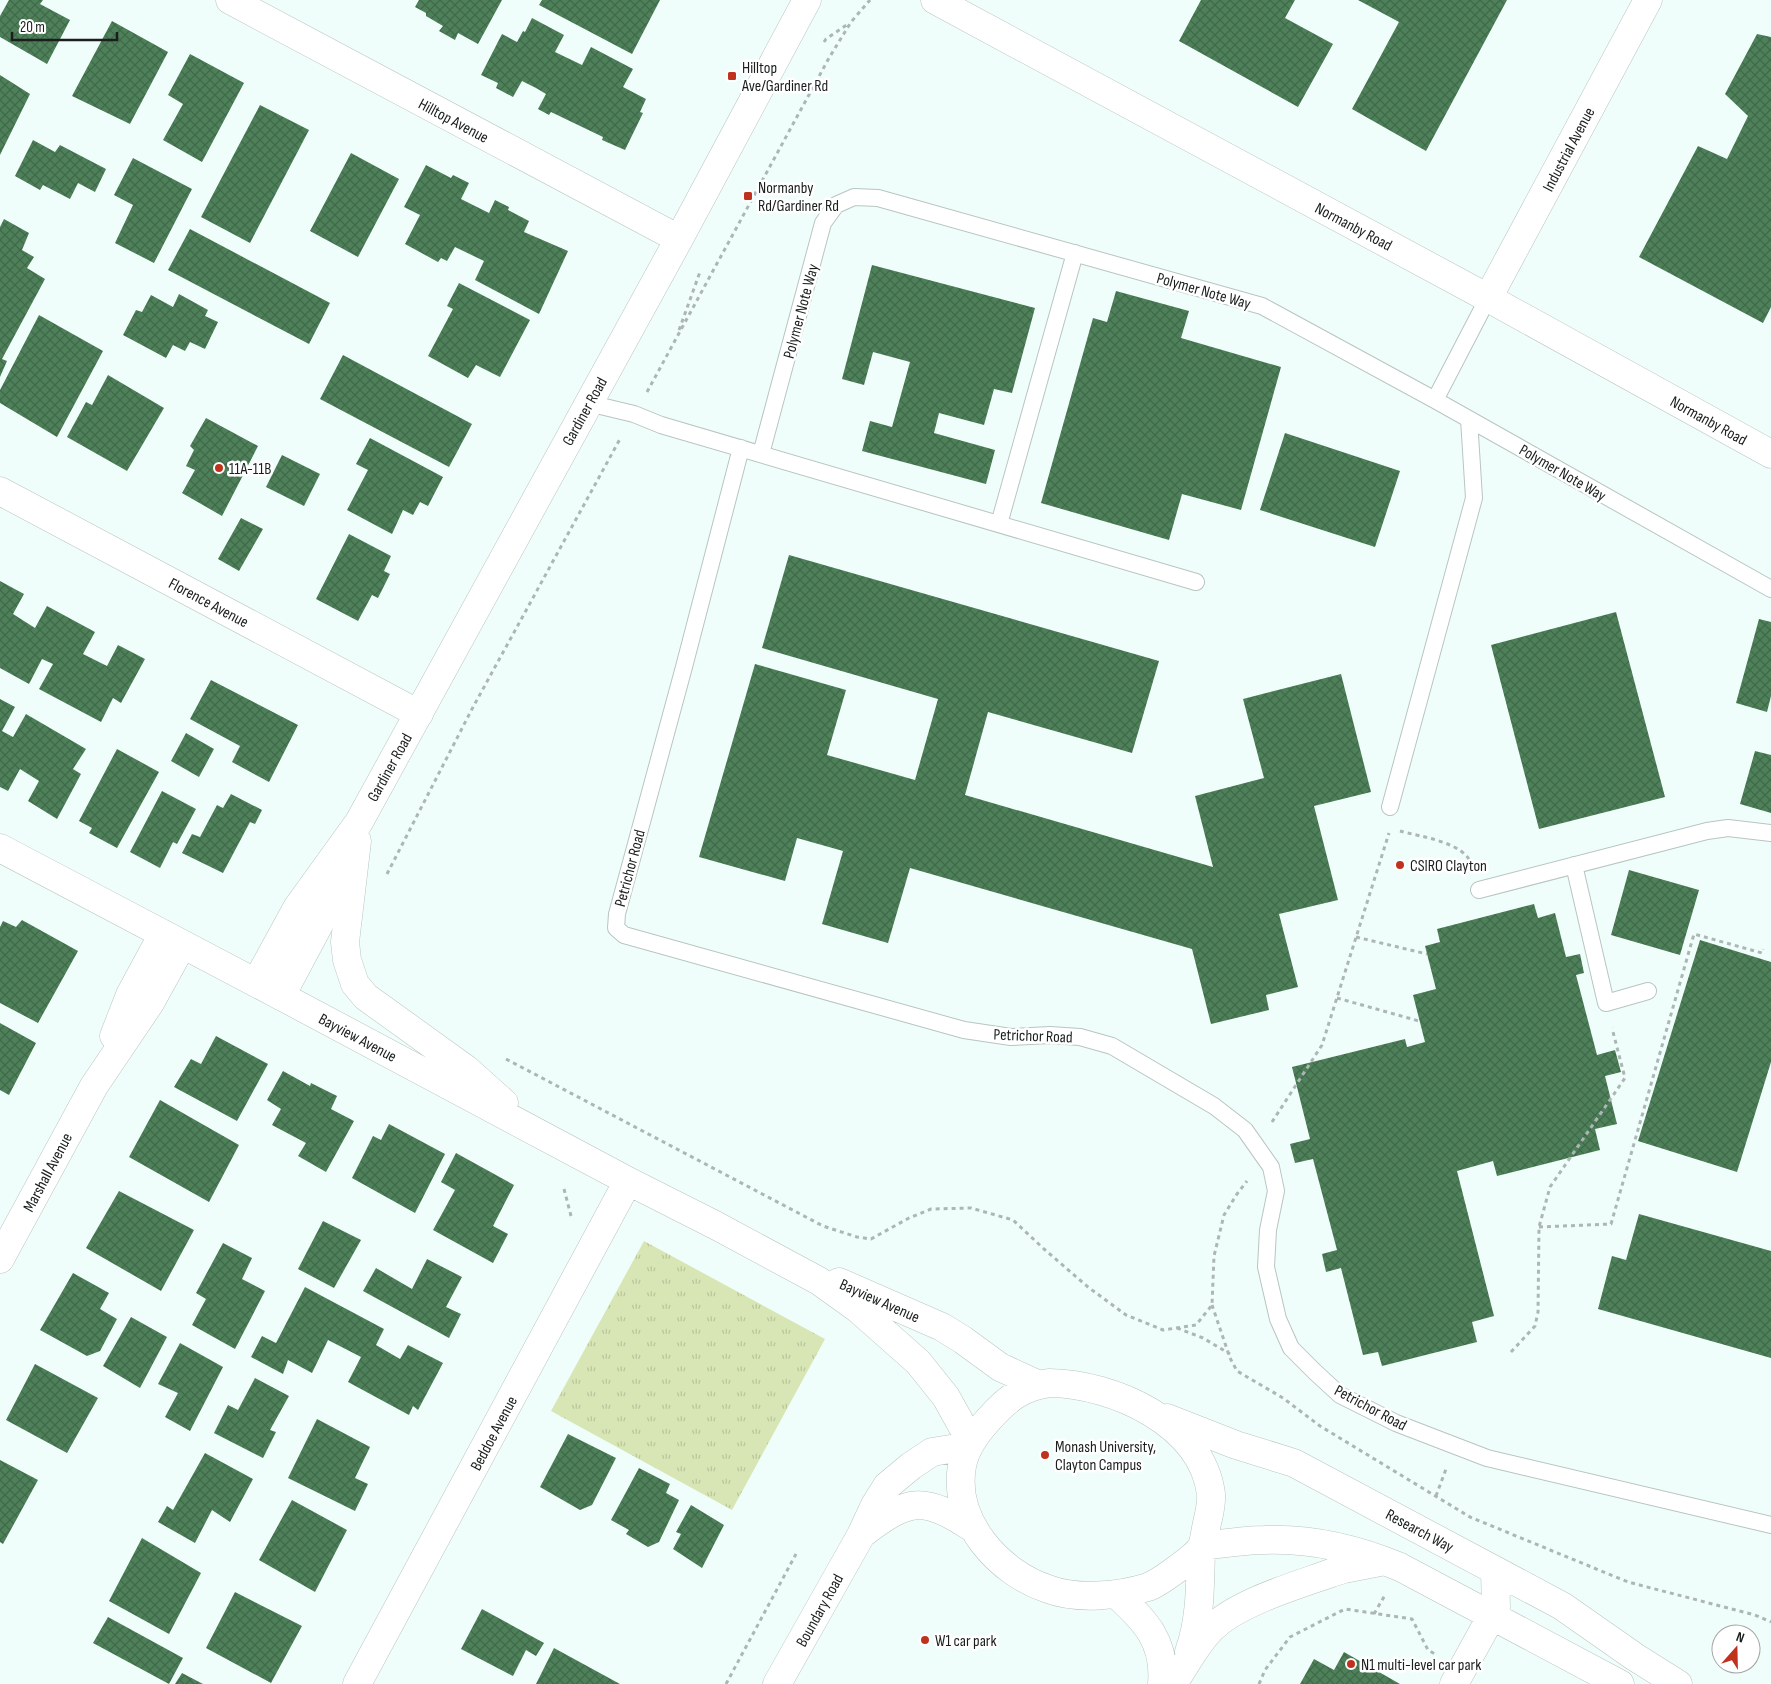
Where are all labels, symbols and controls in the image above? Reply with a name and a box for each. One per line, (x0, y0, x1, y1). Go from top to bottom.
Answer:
scale bar (12, 10, 118, 42)
text: 20 m (20, 18, 45, 37)
place label: Hilltop Ave/Gardiner Rd (741, 59, 828, 96)
marker: Hilltop Ave/Gardiner Rd (726, 70, 738, 82)
street label: Hilltop Avenue (415, 95, 492, 148)
street label: Industrial Avenue (1539, 104, 1599, 195)
place label: Normanby Rd/Gardiner Rd (758, 179, 839, 216)
marker: Normanby Rd/Gardiner Rd (742, 190, 754, 202)
street label: Normanby Road (1312, 199, 1395, 256)
street label: Polymer Note Way (780, 262, 823, 361)
street label: Polymer Note Way (1154, 269, 1253, 314)
street label: Gardiner Road (559, 374, 612, 449)
street label: Normanby Road (1667, 393, 1750, 450)
street label: Polymer Note Way (1515, 441, 1609, 506)
place label: 11A-11B (229, 460, 271, 479)
marker: 11A-11B (213, 462, 225, 474)
street label: Florence Avenue (165, 574, 251, 632)
street label: Gardiner Road (364, 730, 417, 805)
street label: Petrichor Road (611, 828, 650, 909)
place label: CSIRO Clayton (1410, 857, 1487, 876)
marker: CSIRO Clayton (1394, 859, 1406, 871)
street label: Bayview Avenue (315, 1010, 400, 1067)
street label: Petrichor Road (993, 1026, 1073, 1047)
street label: Marshall Avenue (20, 1130, 77, 1215)
street label: Bayview Avenue (836, 1275, 922, 1327)
street label: Petrichor Road (1331, 1381, 1410, 1435)
street label: Beddoe Avenue (467, 1393, 522, 1474)
place label: Monash University, Clayton Campus (1055, 1438, 1156, 1475)
marker: Monash University, Clayton Campus (1039, 1449, 1051, 1461)
street label: Research Way (1382, 1505, 1457, 1557)
street label: Boundary Road (793, 1571, 848, 1650)
north arrow (1711, 1624, 1761, 1674)
text: N (1734, 1628, 1747, 1647)
place label: W1 car park (935, 1632, 997, 1651)
marker: W1 car park (919, 1634, 931, 1646)
place label: N1 multi-level car park (1361, 1656, 1481, 1675)
marker: N1 multi-level car park (1345, 1658, 1357, 1670)

